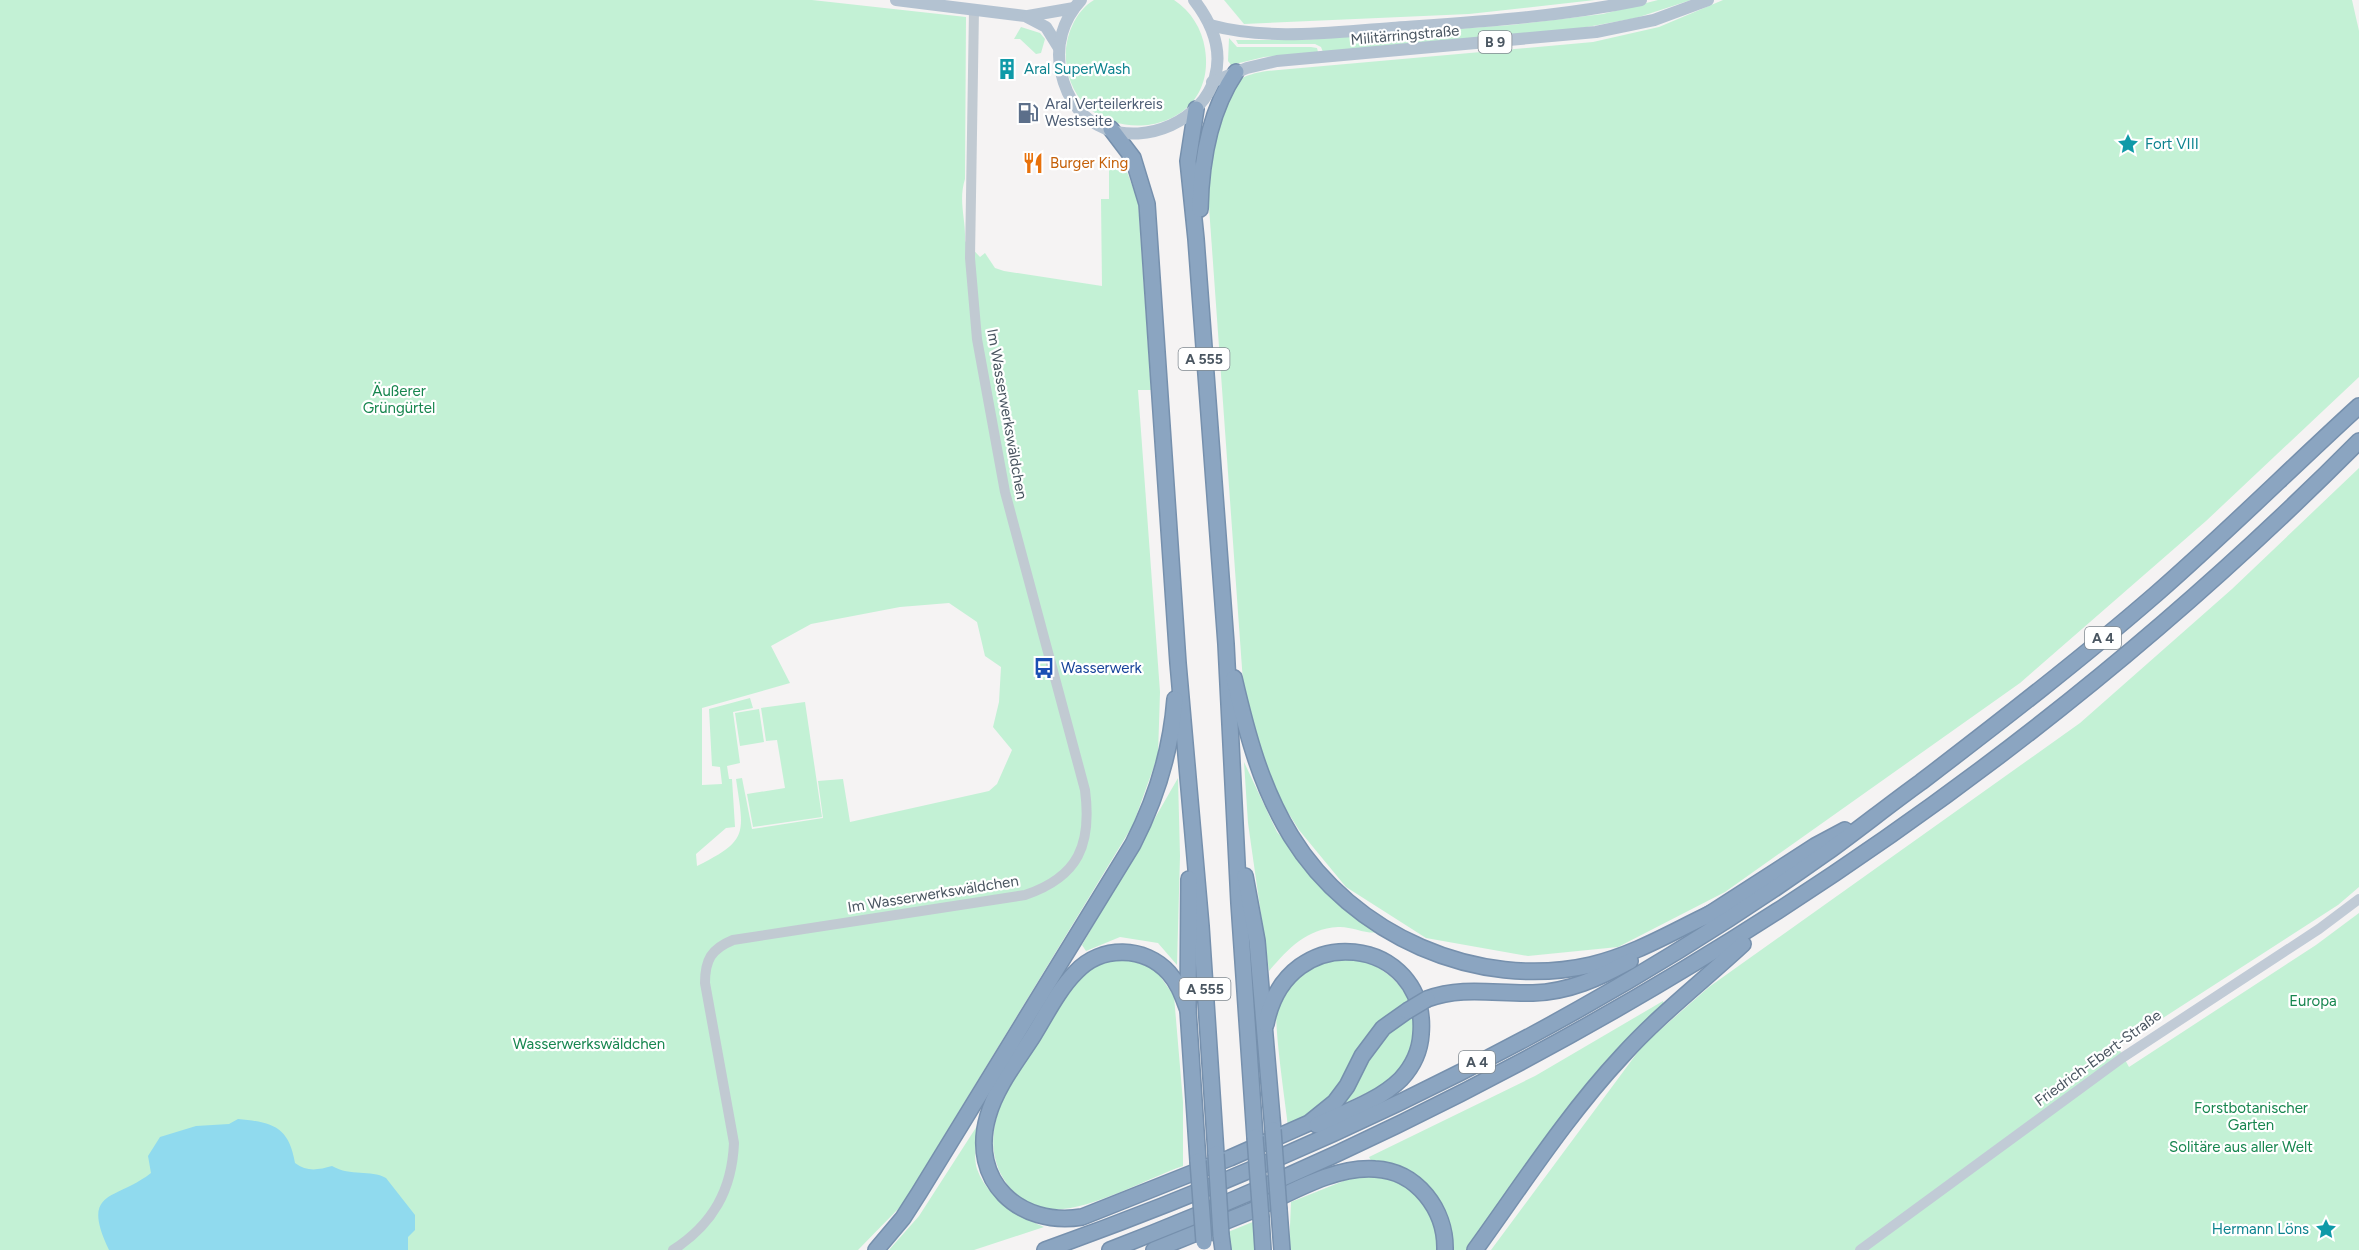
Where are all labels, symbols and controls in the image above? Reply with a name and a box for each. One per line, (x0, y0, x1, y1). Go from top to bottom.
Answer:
street label: Militärringstraße (1350, 21, 1460, 49)
road number: B 9 (1478, 31, 1512, 53)
building icon: Aral SuperWash (995, 57, 1019, 81)
place label: Aral SuperWash (1024, 60, 1130, 78)
place label: Aral Verteilerkreis Westseite (1045, 95, 1163, 130)
fuel station icon: Aral Verteilerkreis Westseite (1016, 101, 1040, 125)
place icon: Fort VIII (2116, 132, 2140, 156)
place label: Fort VIII (2145, 135, 2199, 153)
restaurant icon: Burger King (1021, 151, 1045, 175)
place label: Burger King (1050, 154, 1128, 172)
street label: Im Wasserwerkswäldchen (983, 327, 1031, 501)
road number: A 555 (1178, 348, 1230, 370)
park label: Äußerer Grüngürtel (363, 382, 435, 417)
road number: A 4 (2085, 627, 2121, 649)
bus stop icon: Wasserwerk (1032, 656, 1056, 680)
place label: Wasserwerk (1061, 659, 1143, 677)
street label: Im Wasserwerkswäldchen (846, 872, 1020, 916)
road number: A 555 (1180, 978, 1230, 1000)
park label: Europa (2289, 992, 2337, 1010)
street label: Friedrich-Ebert-Straße (2031, 1006, 2165, 1110)
park label: Wasserwerkswäldchen (513, 1035, 665, 1053)
road number: A 4 (1459, 1051, 1495, 1073)
park label: Forstbotanischer Garten (2194, 1099, 2308, 1134)
park label: Solitäre aus aller Welt (2169, 1138, 2313, 1156)
place icon: Hermann Löns (2314, 1217, 2338, 1241)
place label: Hermann Löns (2212, 1220, 2309, 1238)

